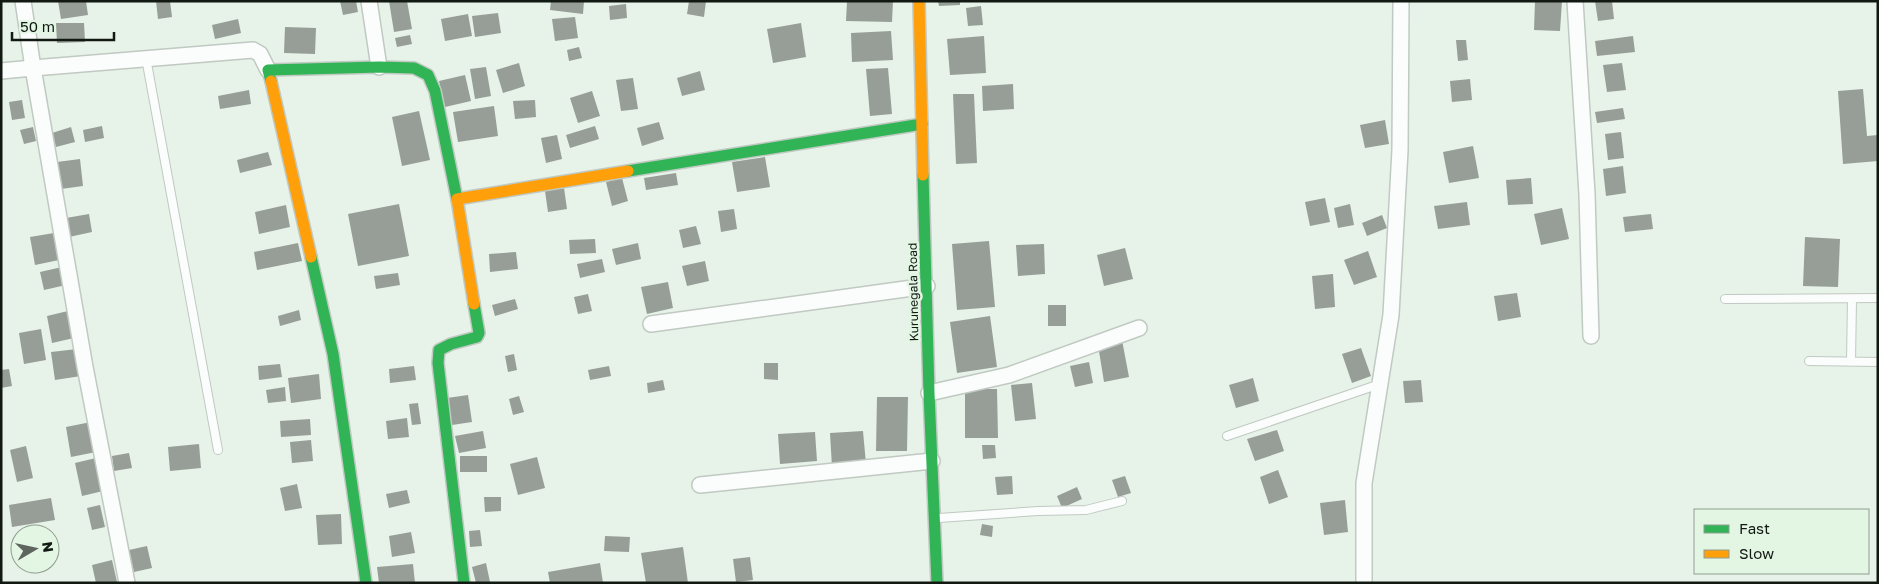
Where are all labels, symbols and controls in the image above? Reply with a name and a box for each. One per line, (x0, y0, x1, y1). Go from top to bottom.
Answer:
scale bar (12, 10, 115, 42)
text: 50 m (20, 17, 55, 35)
street label: Kurunegala Road (905, 242, 921, 342)
legend (1694, 509, 1869, 574)
text: Fast (1739, 519, 1770, 537)
north arrow (10, 524, 60, 574)
text: N (39, 540, 58, 553)
text: Slow (1739, 544, 1774, 562)

